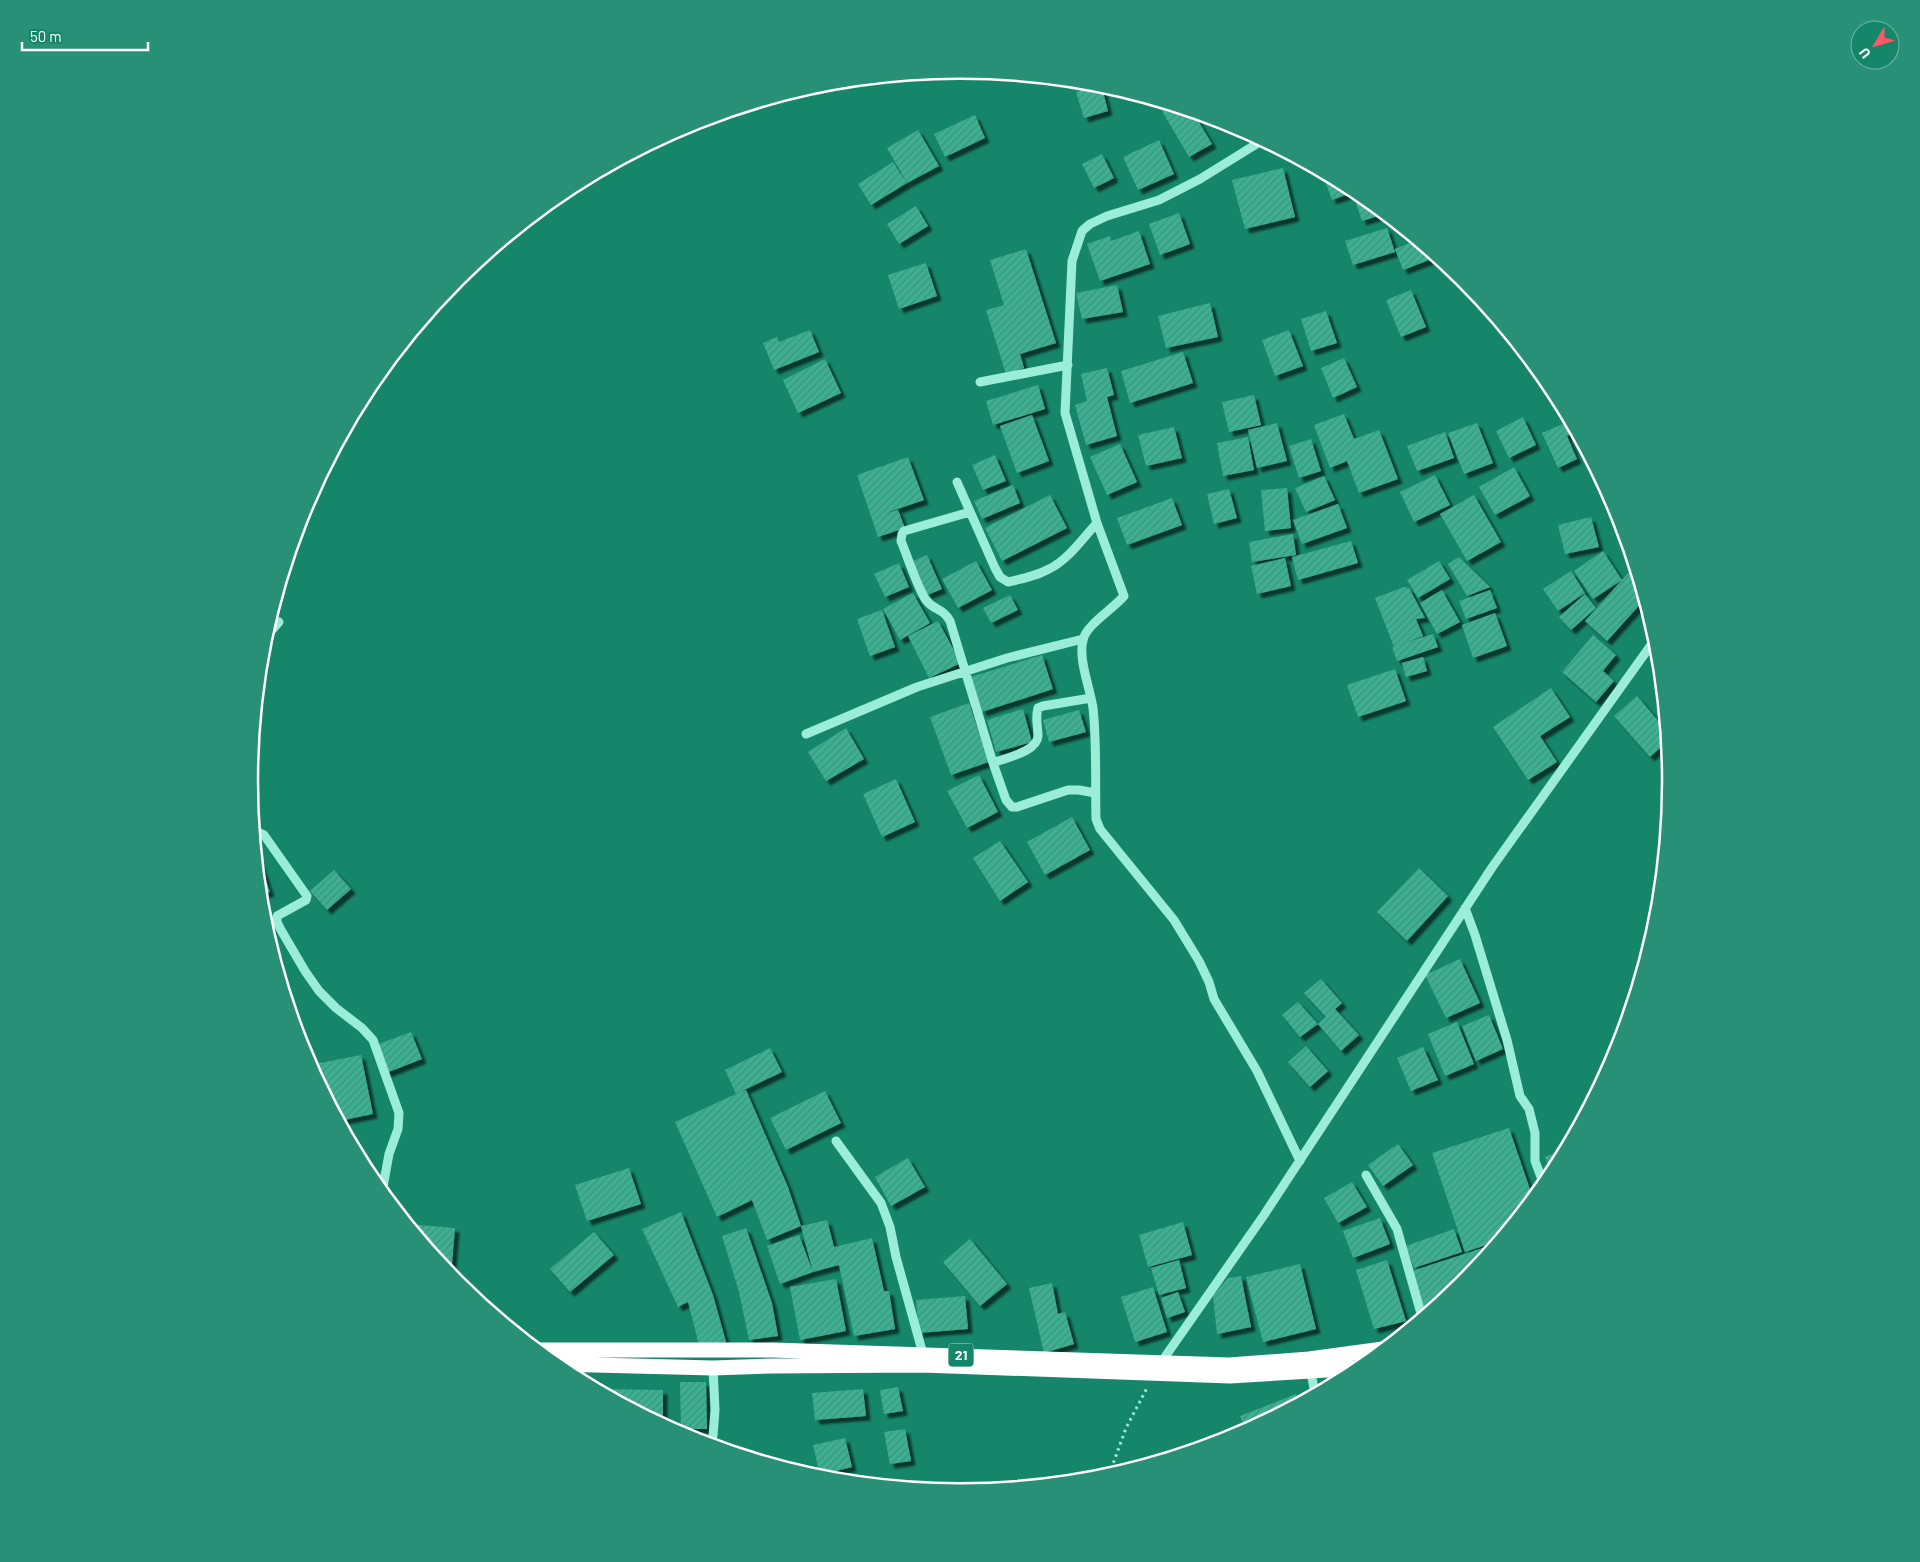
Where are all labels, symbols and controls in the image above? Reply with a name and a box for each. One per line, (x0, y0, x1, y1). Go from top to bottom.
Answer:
scale bar (22, 20, 149, 52)
north arrow (1850, 20, 1900, 70)
text: 50 m (30, 27, 62, 45)
text: U (1855, 44, 1874, 62)
road number: 21 (948, 1344, 974, 1366)

